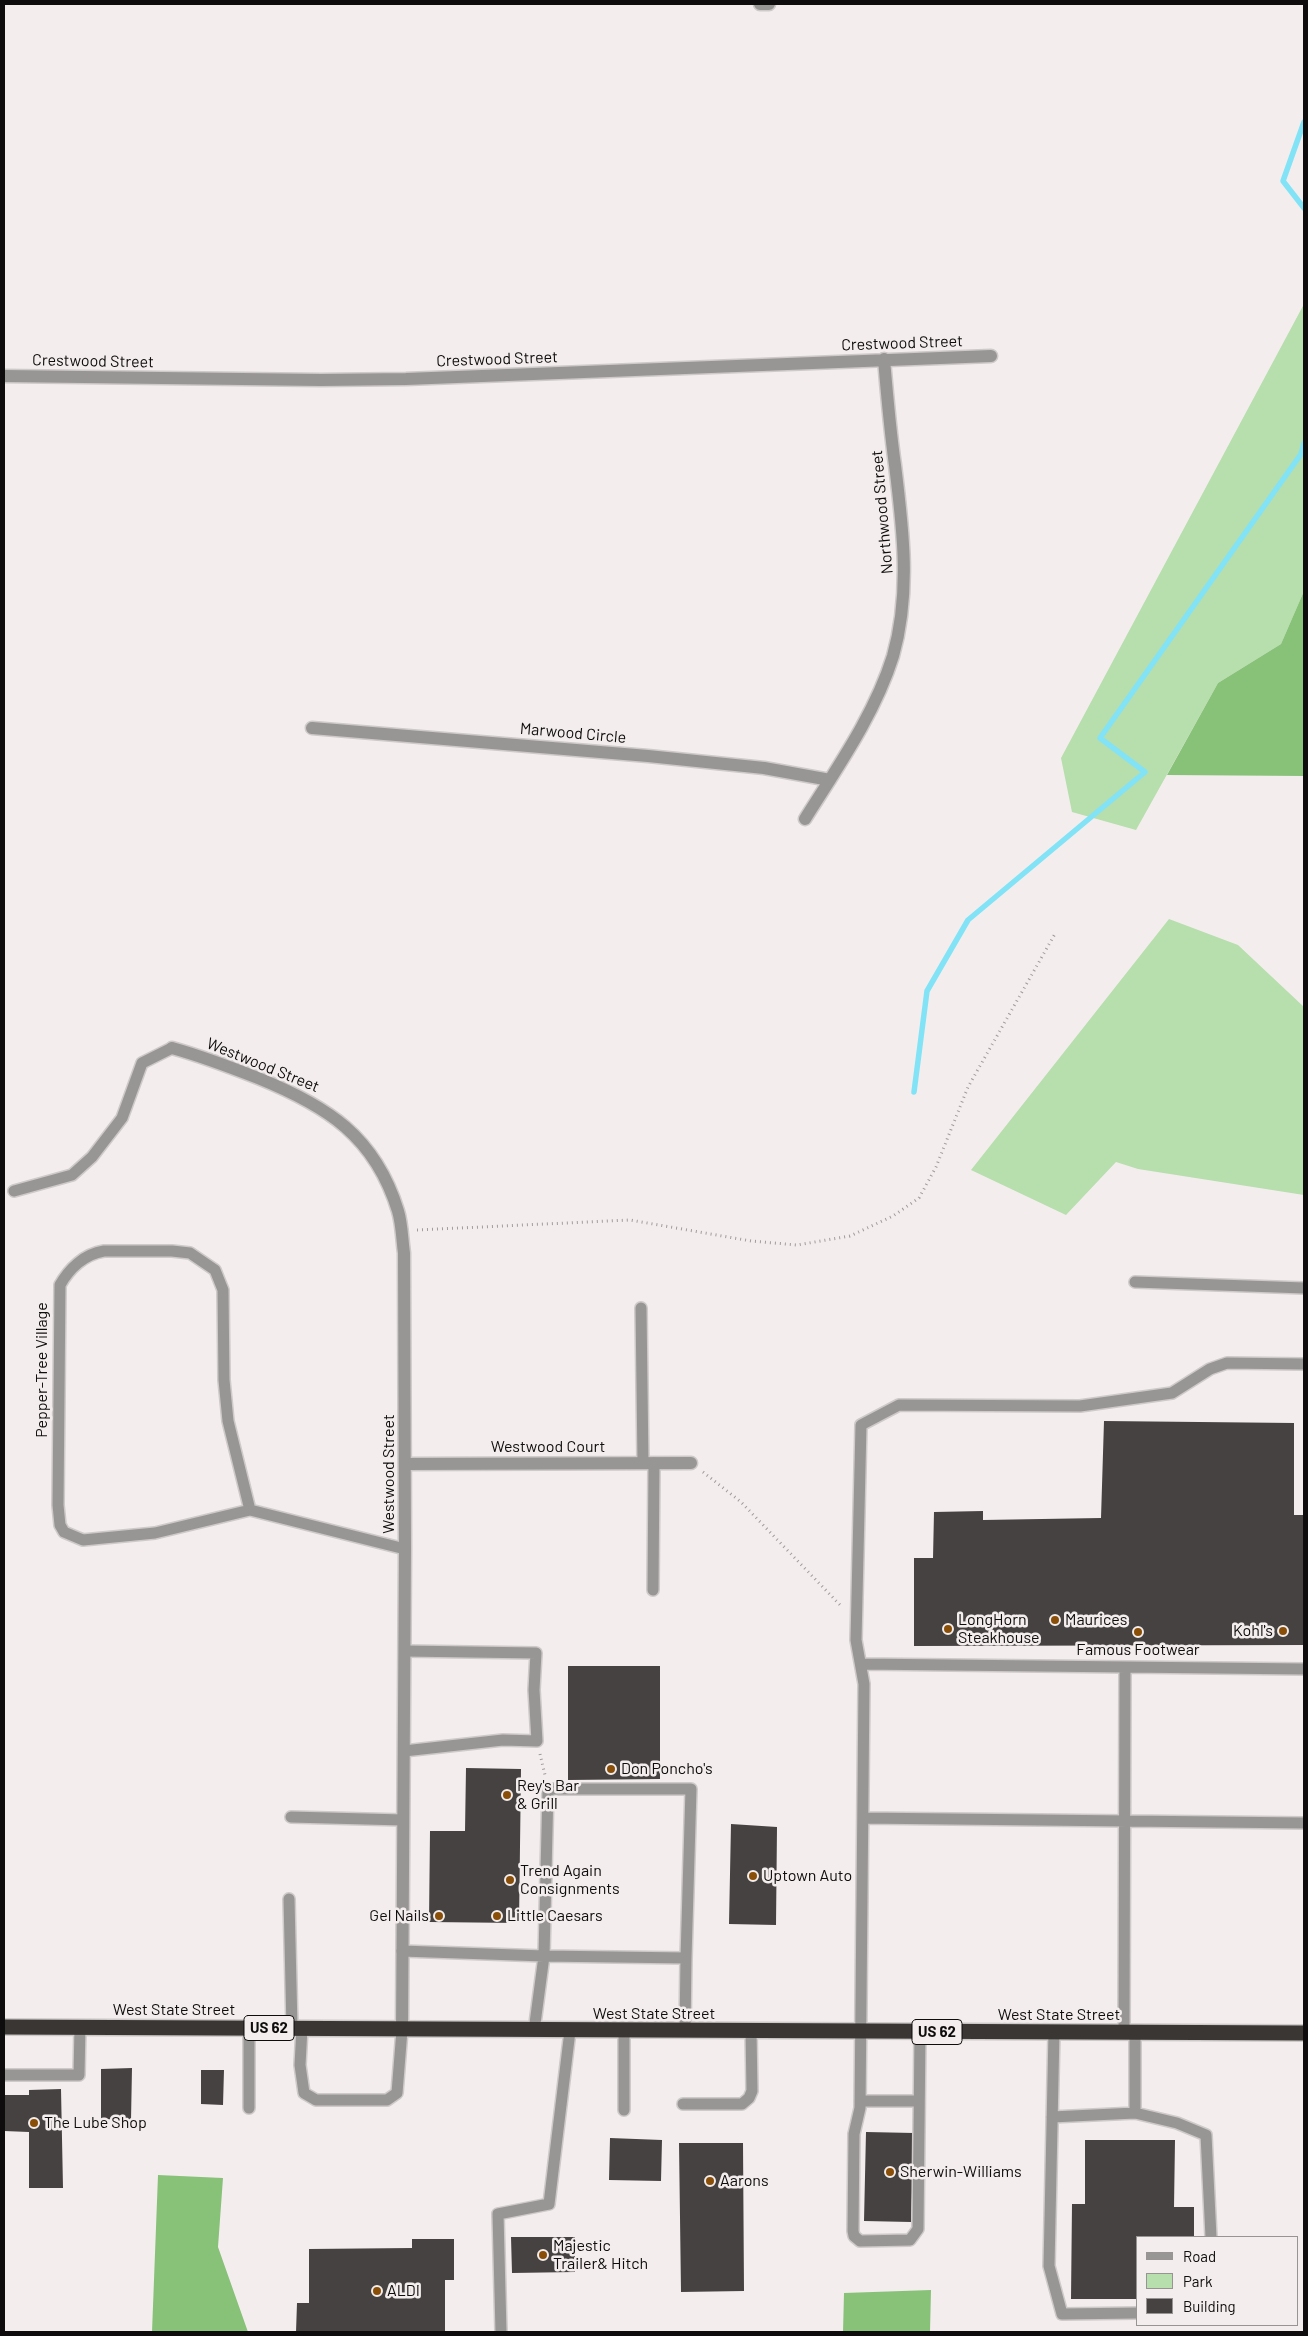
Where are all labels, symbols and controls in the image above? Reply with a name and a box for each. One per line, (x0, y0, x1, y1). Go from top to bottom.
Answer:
street label: Crestwood Street (841, 331, 963, 355)
street label: Crestwood Street (436, 347, 558, 371)
street label: Crestwood Street (32, 350, 154, 372)
street label: Northwood Street (867, 449, 897, 575)
street label: Marwood Circle (519, 719, 627, 747)
street label: Westwood Street (204, 1034, 322, 1096)
street label: Pepper-Tree Village (32, 1302, 52, 1438)
street label: Westwood Street (379, 1414, 399, 1534)
street label: Westwood Court (491, 1437, 605, 1457)
place label: LongHorn Steakhouse (958, 1610, 1040, 1648)
place label: Maurices (1065, 1610, 1127, 1630)
marker: Maurices (1049, 1614, 1061, 1626)
place label: Kohl's (1233, 1621, 1273, 1641)
marker: LongHorn Steakhouse (942, 1623, 954, 1635)
marker: Kohl's (1277, 1625, 1289, 1637)
marker: Famous Footwear (1132, 1626, 1144, 1638)
place label: Famous Footwear (1076, 1640, 1200, 1660)
place label: Don Poncho's (621, 1759, 713, 1779)
marker: Don Poncho's (605, 1763, 617, 1775)
place label: Rey's Bar & Grill (517, 1776, 579, 1814)
marker: Rey's Bar & Grill (501, 1789, 513, 1801)
place label: Trend Again Consignments (520, 1861, 620, 1899)
place label: Uptown Auto (763, 1866, 852, 1886)
marker: Uptown Auto (747, 1870, 759, 1882)
marker: Trend Again Consignments (504, 1874, 516, 1886)
place label: Gel Nails (369, 1906, 429, 1926)
place label: Little Caesars (507, 1906, 603, 1926)
marker: Gel Nails (433, 1910, 445, 1922)
marker: Little Caesars (491, 1910, 503, 1922)
street label: West State Street (113, 2000, 235, 2020)
street label: West State Street (593, 2004, 715, 2024)
street label: West State Street (998, 2005, 1120, 2025)
road number: US 62 (244, 2016, 294, 2040)
road number: US 62 (912, 2020, 962, 2044)
place label: The Lube Shop (44, 2113, 147, 2133)
marker: The Lube Shop (28, 2117, 40, 2129)
place label: Sherwin-Williams (900, 2162, 1022, 2182)
marker: Sherwin-Williams (884, 2166, 896, 2178)
place label: Aarons (720, 2171, 769, 2191)
marker: Aarons (704, 2175, 716, 2187)
place label: Majestic Trailer& Hitch (553, 2236, 648, 2274)
legend (1136, 2236, 1298, 2326)
text: Road (1183, 2247, 1216, 2265)
marker: Majestic Trailer& Hitch (537, 2249, 549, 2261)
text: Park (1183, 2272, 1212, 2290)
place label: ALDI (387, 2281, 420, 2301)
marker: ALDI (371, 2285, 383, 2297)
text: Building (1183, 2297, 1236, 2315)

